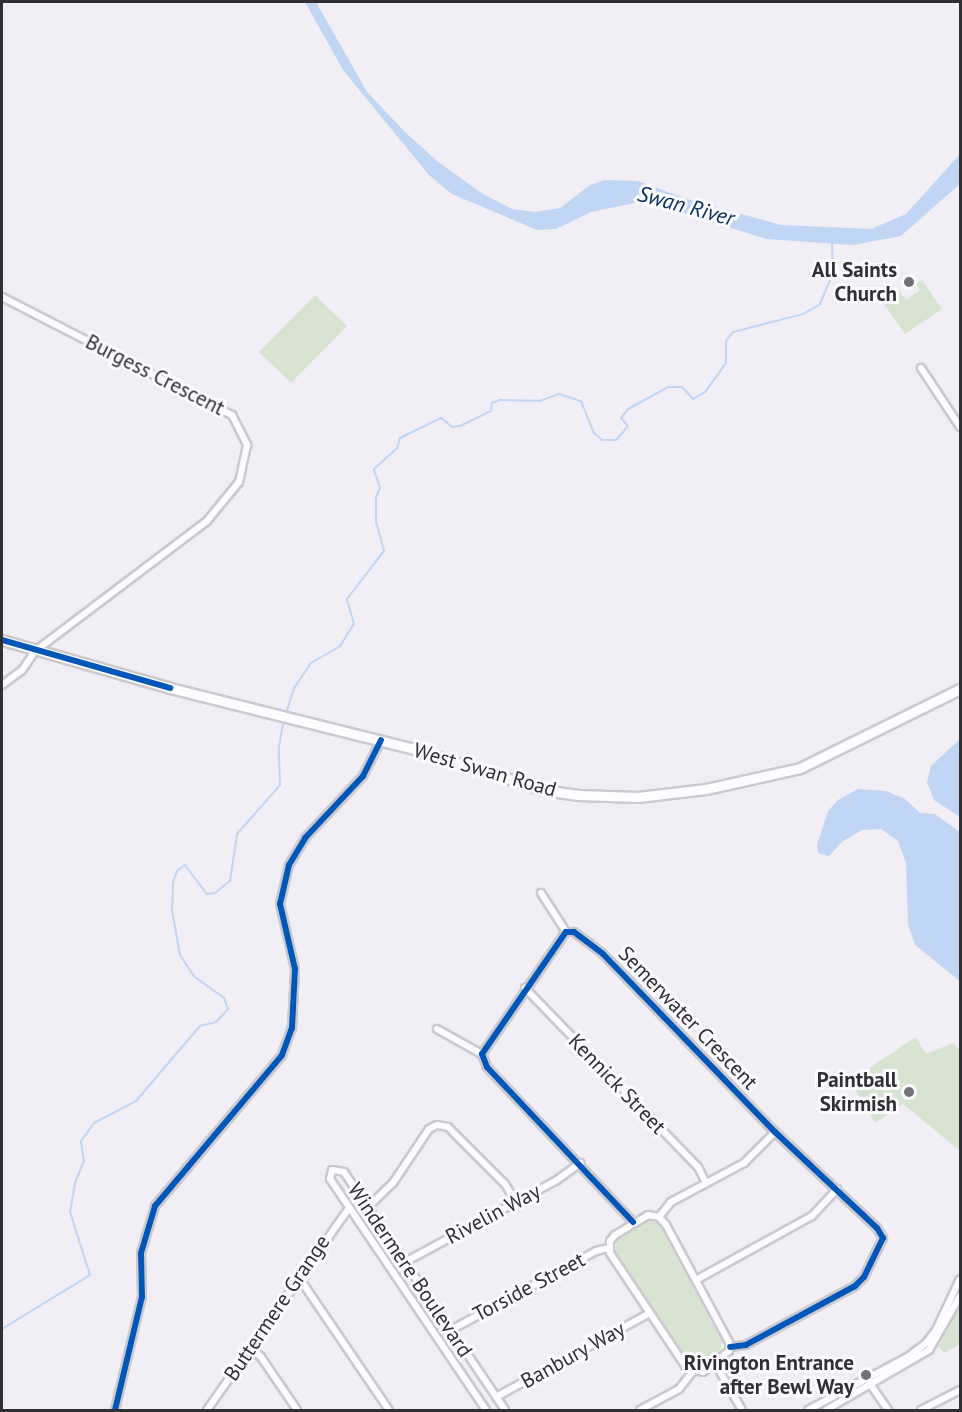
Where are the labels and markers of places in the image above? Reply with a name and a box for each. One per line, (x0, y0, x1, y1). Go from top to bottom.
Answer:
place label: All Saints Church (812, 257, 897, 307)
marker: All Saints Church (902, 275, 916, 289)
place label: Paintball Skirmish (817, 1067, 897, 1117)
marker: Paintball Skirmish (902, 1085, 916, 1099)
place label: Rivington Entrance after Bewl Way (684, 1350, 854, 1400)
marker: Rivington Entrance after Bewl Way (859, 1368, 873, 1382)

